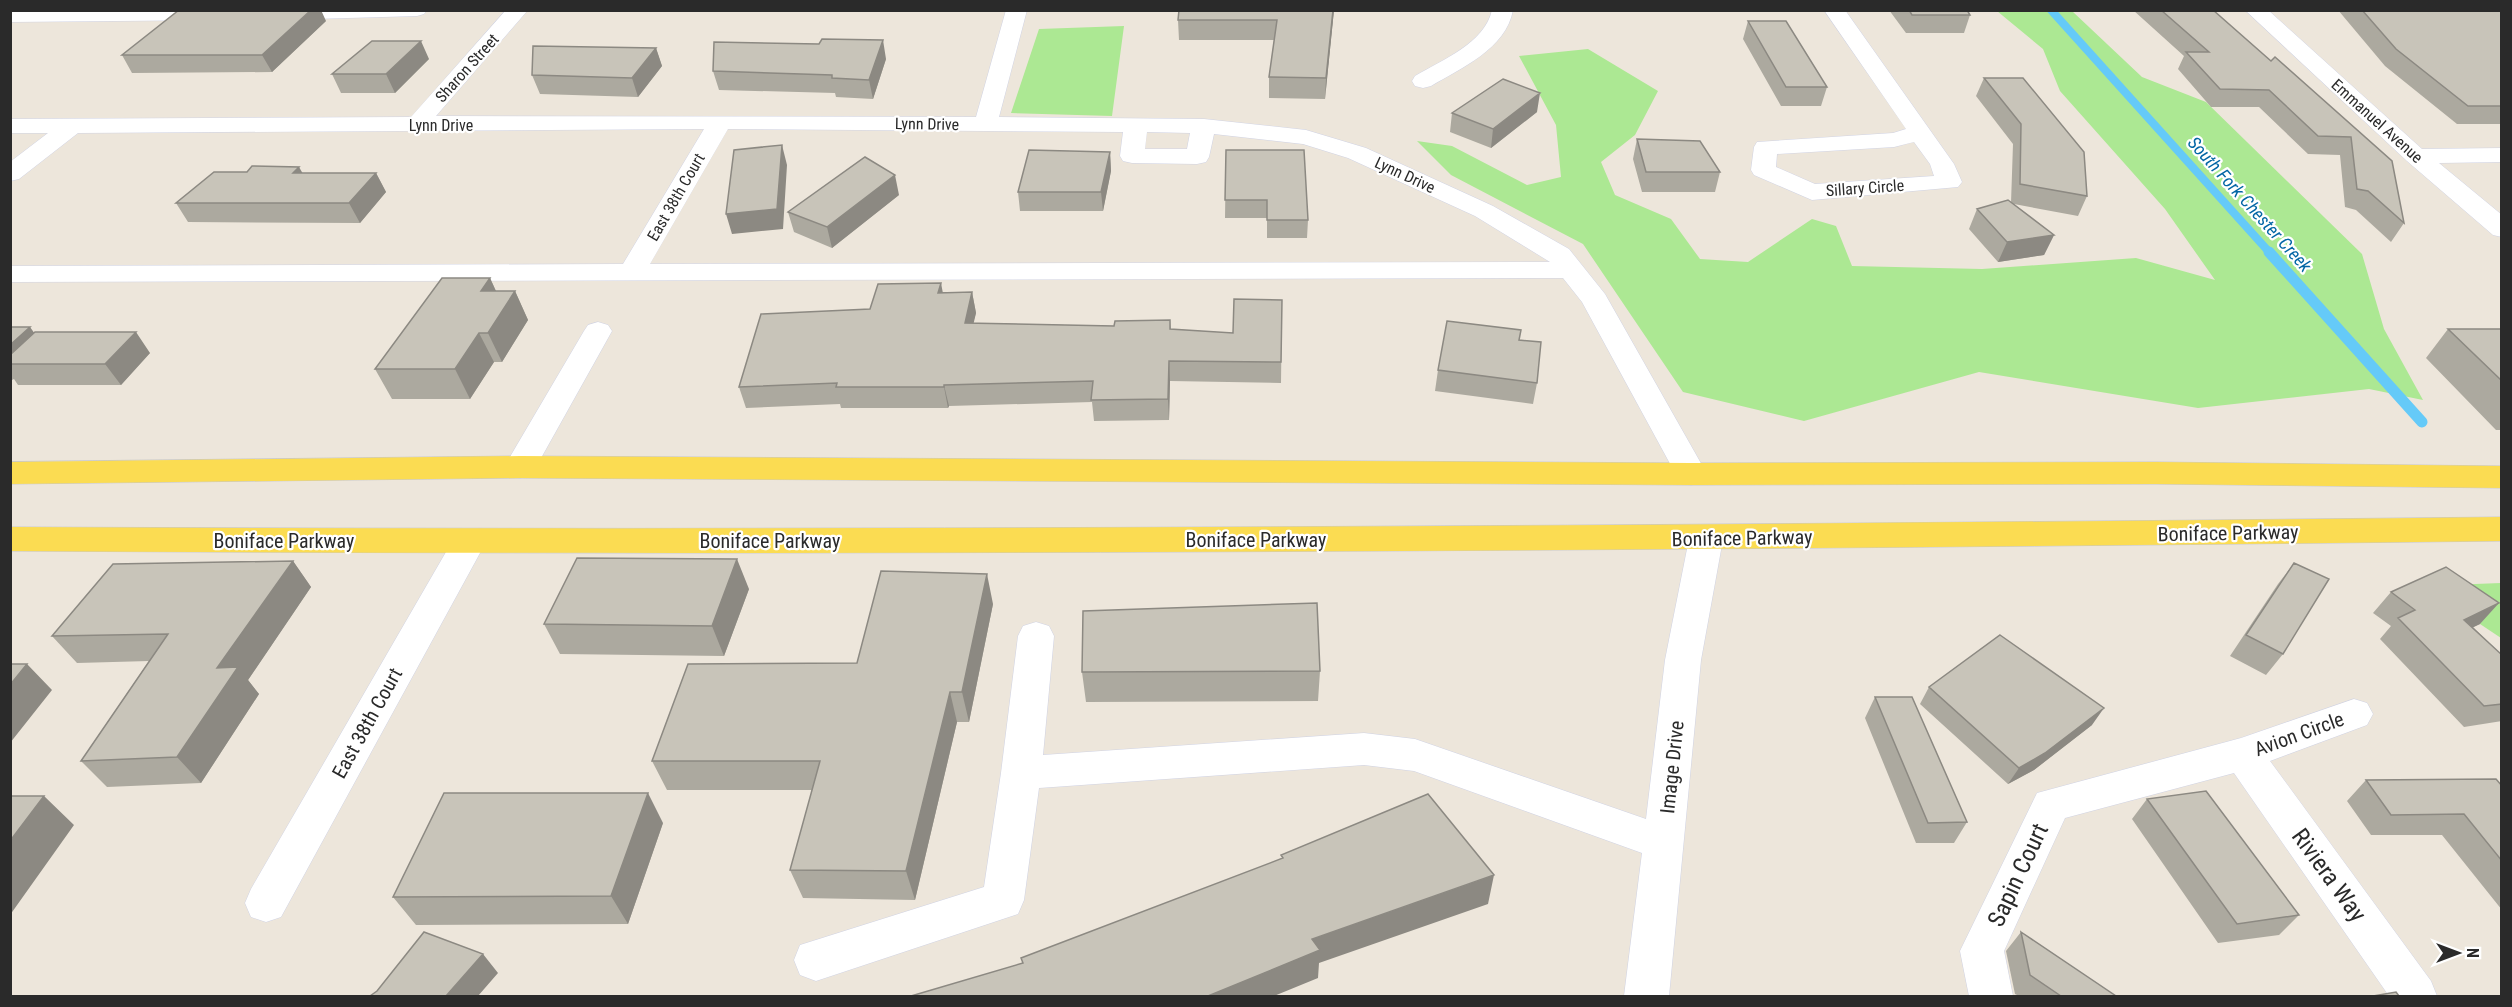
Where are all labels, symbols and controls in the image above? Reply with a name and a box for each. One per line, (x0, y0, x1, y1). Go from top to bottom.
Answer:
street label: Sharon Street (431, 30, 503, 106)
street label: Emmanuel Avenue (2328, 75, 2426, 167)
street label: Lynn Drive (895, 114, 959, 134)
street label: Lynn Drive (409, 116, 473, 135)
water label: South Fork Chester Creek (2184, 132, 2317, 277)
street label: East 38th Court (643, 150, 709, 244)
street label: Lynn Drive (1372, 153, 1438, 197)
street label: Sillary Circle (1825, 176, 1905, 200)
street label: Boniface Parkway (2157, 520, 2299, 546)
street label: Boniface Parkway (1671, 525, 1813, 551)
street label: Boniface Parkway (1186, 528, 1326, 552)
street label: Boniface Parkway (214, 529, 354, 553)
street label: Boniface Parkway (700, 529, 840, 553)
street label: East 38th Court (327, 663, 407, 782)
street label: Avion Circle (2251, 707, 2347, 761)
street label: Image Drive (1655, 719, 1689, 815)
street label: Sapin Court (1982, 819, 2054, 931)
street label: Riviera Way (2286, 823, 2372, 927)
north arrow (2428, 923, 2488, 983)
text: N (2463, 948, 2482, 958)

